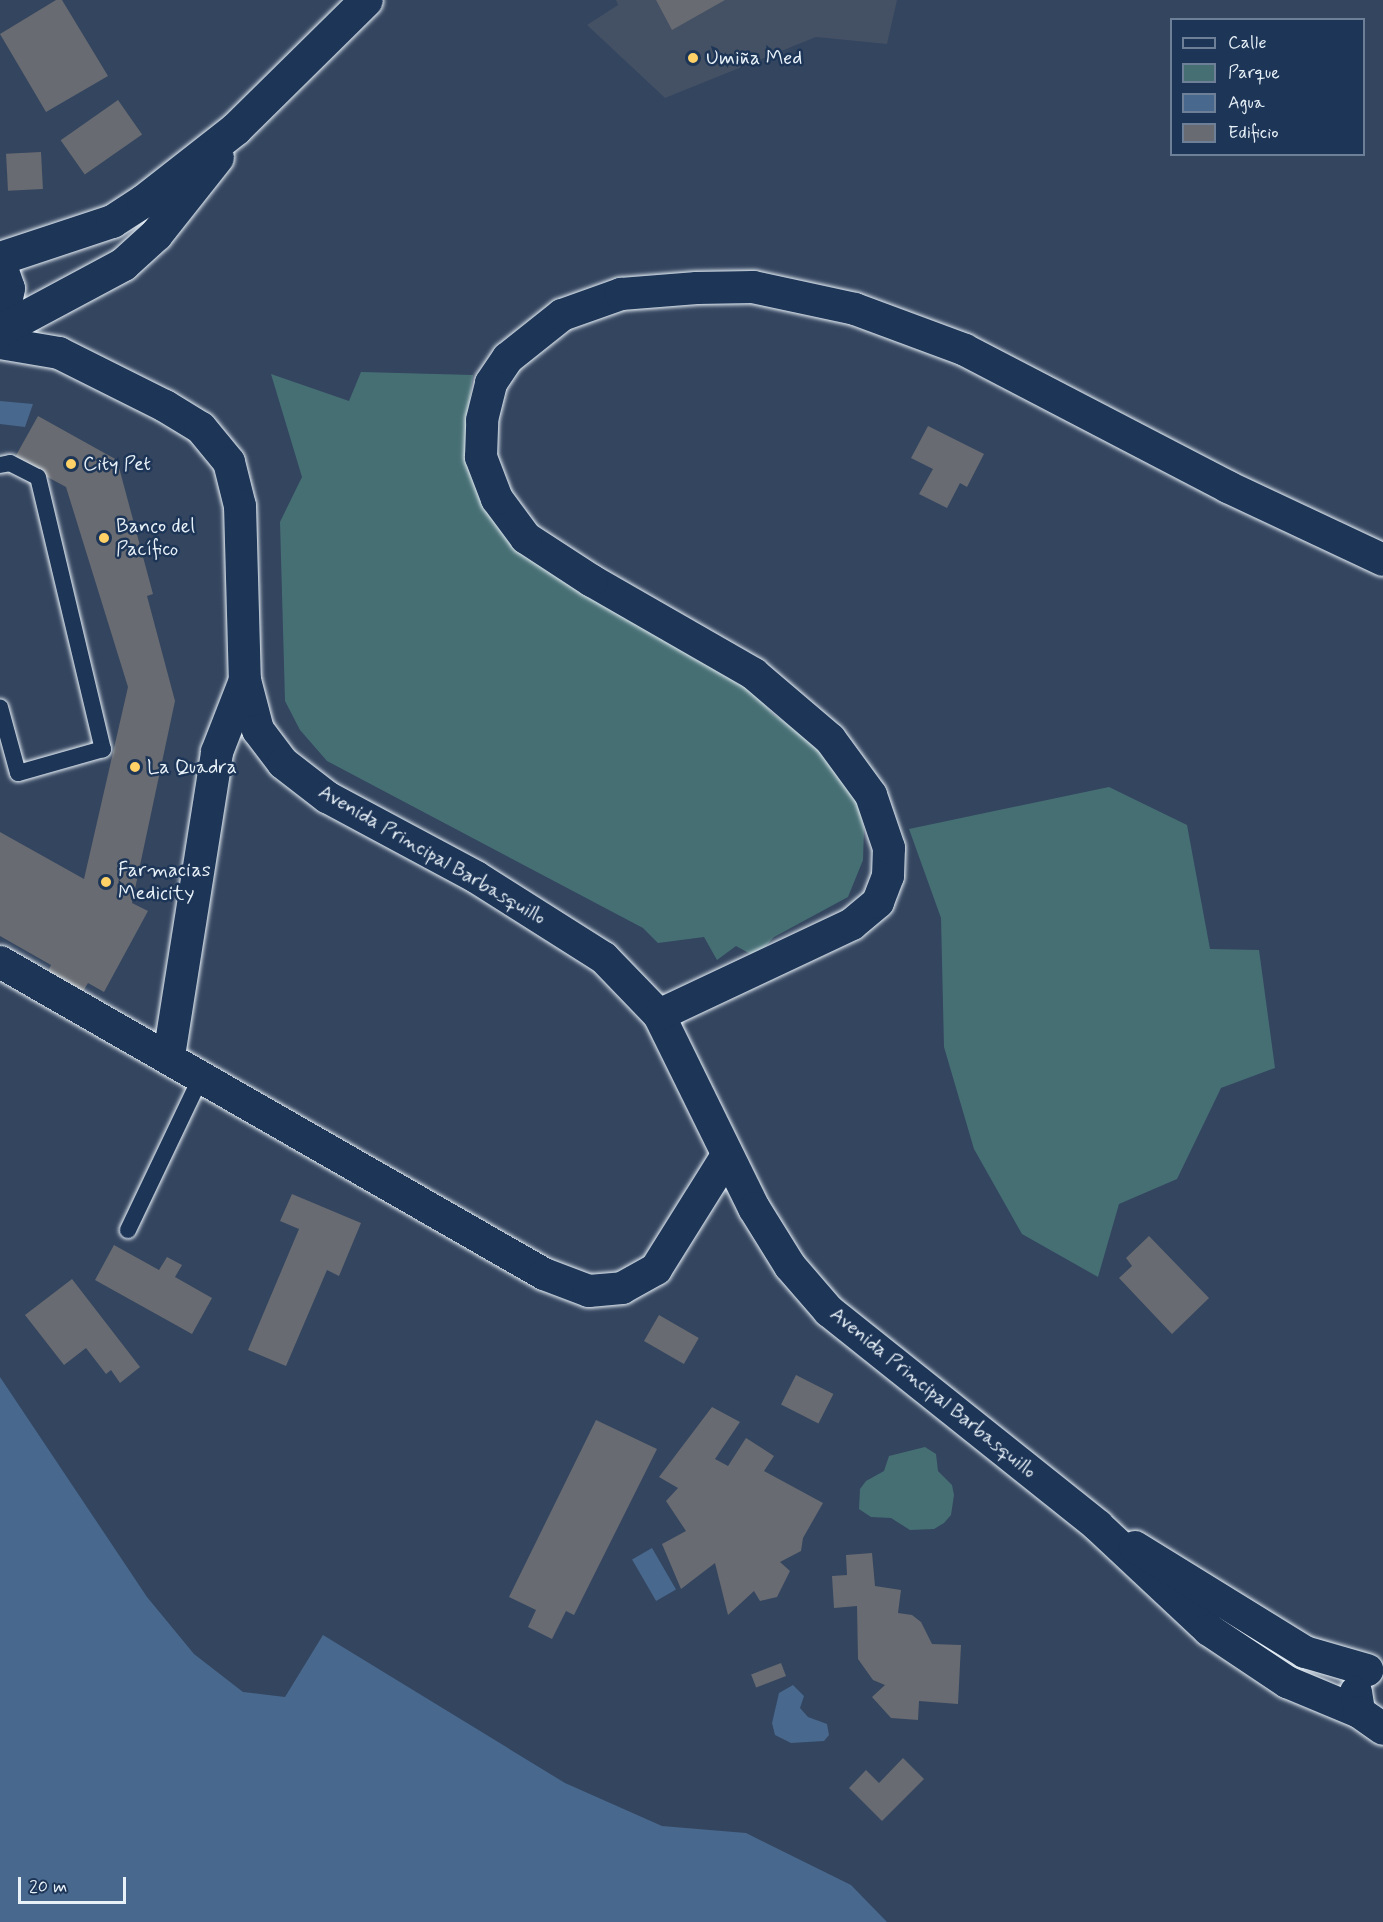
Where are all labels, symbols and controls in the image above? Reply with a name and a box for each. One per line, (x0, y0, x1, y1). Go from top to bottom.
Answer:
legend (1170, 18, 1365, 156)
text: Calle (1228, 31, 1267, 55)
place label: Umiña Med (706, 46, 803, 70)
marker: Umiña Med (684, 49, 702, 67)
text: Parque (1228, 61, 1280, 85)
text: Agua (1228, 91, 1265, 115)
text: Edificio (1228, 121, 1279, 145)
place label: City Pet (83, 452, 151, 476)
marker: City Pet (64, 457, 78, 471)
place label: Banco del Pacífico (116, 514, 195, 561)
marker: Banco del Pacífico (97, 531, 111, 545)
place label: La Quadra (147, 755, 239, 779)
marker: La Quadra (128, 760, 142, 774)
street label: Avenida Principal Barbasquillo (314, 780, 550, 930)
place label: Farmacias Medicity (118, 858, 211, 905)
marker: Farmacias Medicity (99, 875, 113, 889)
street label: Avenida Principal Barbasquillo (825, 1302, 1041, 1484)
scale bar (21, 1865, 129, 1903)
text: 20 m (29, 1875, 67, 1899)

